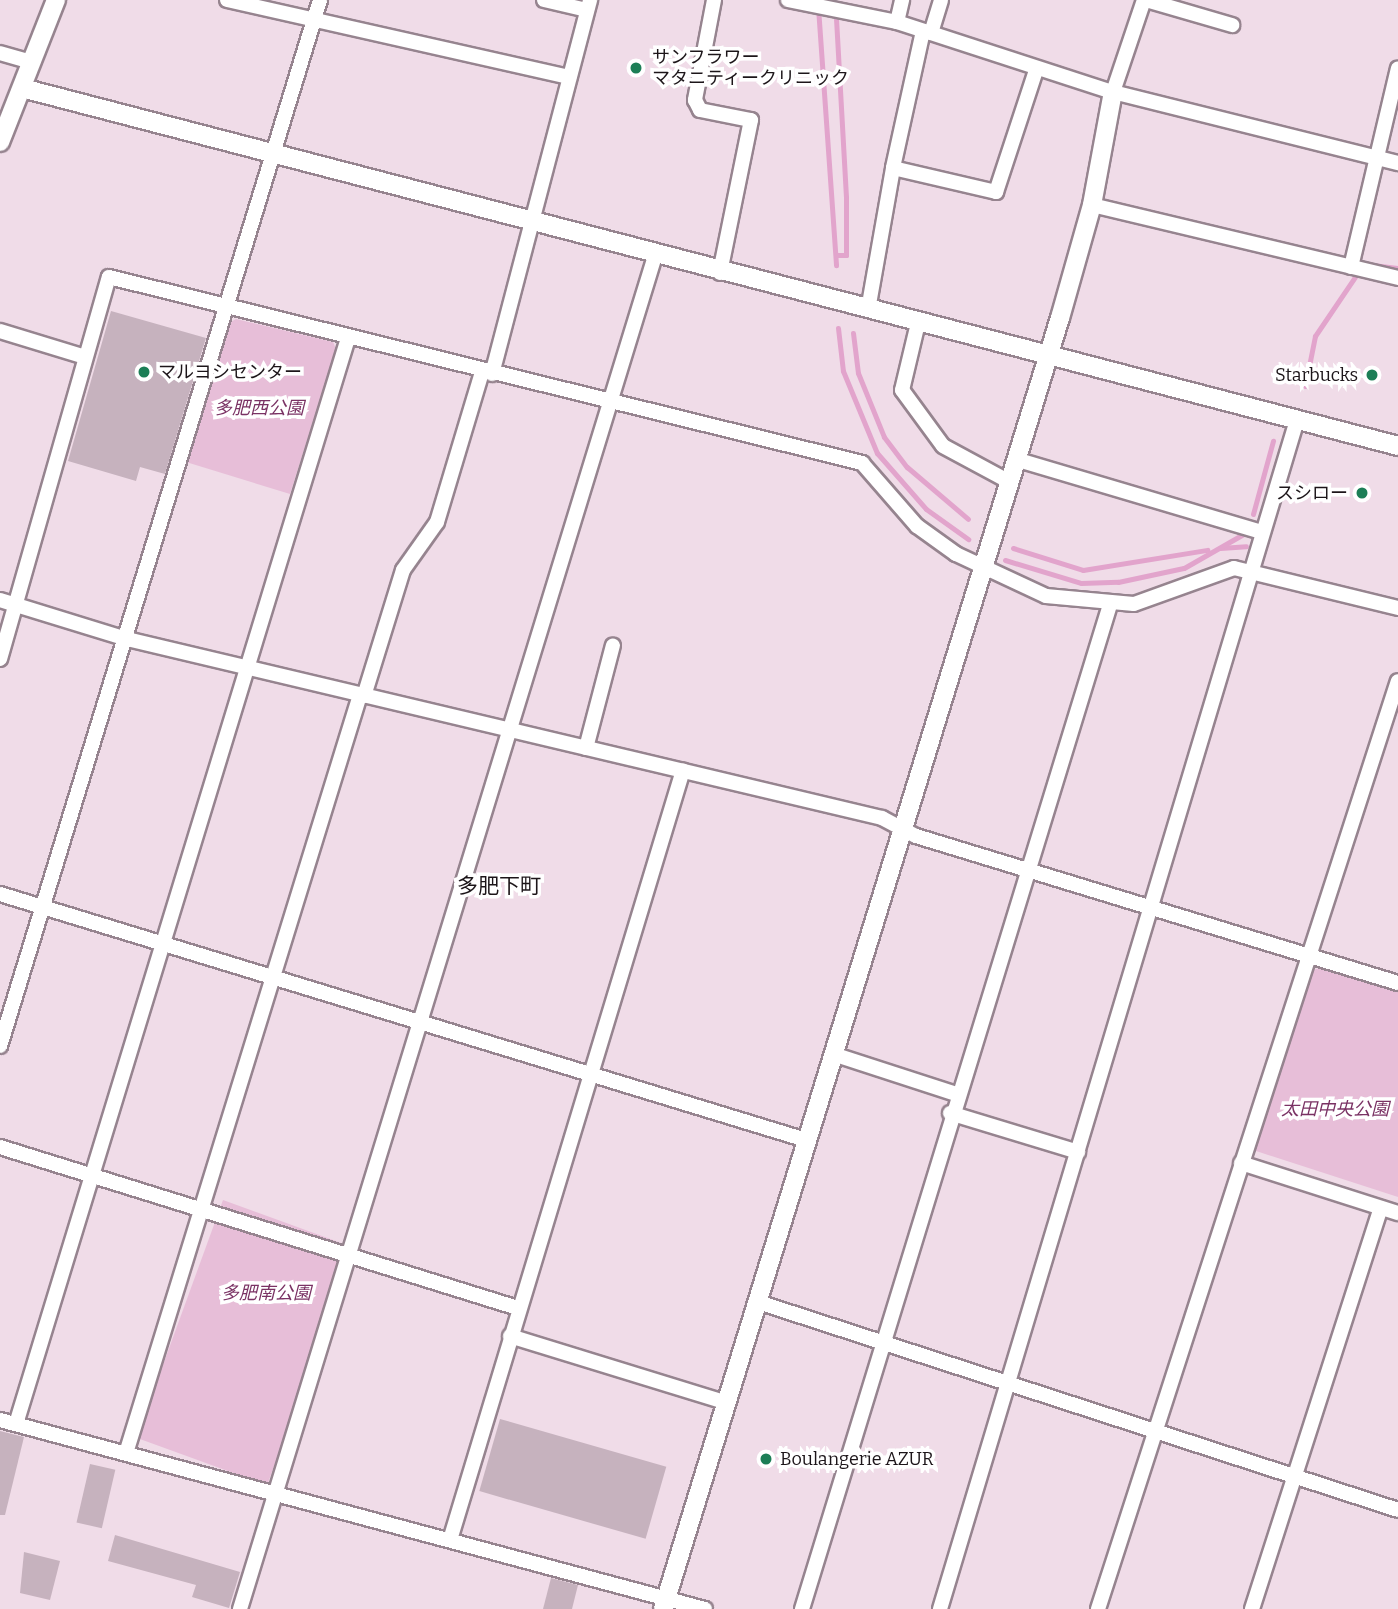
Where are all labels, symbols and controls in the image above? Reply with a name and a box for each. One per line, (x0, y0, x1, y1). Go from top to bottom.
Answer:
place label: サンフラワー マタニティークリニック (652, 47, 850, 90)
marker: サンフラワー マタニティークリニック (626, 58, 646, 78)
place label: マルヨシセンター (158, 361, 302, 383)
marker: マルヨシセンター (136, 364, 152, 380)
place label: Starbucks (1275, 364, 1358, 386)
marker: Starbucks (1364, 367, 1380, 383)
park label: 多肥西公園 (214, 397, 304, 419)
place label: スシロー (1276, 482, 1348, 504)
marker: スシロー (1354, 485, 1370, 501)
district label: 多肥下町 (457, 873, 541, 899)
park label: 太田中央公園 (1281, 1098, 1389, 1120)
park label: 多肥南公園 (221, 1282, 311, 1304)
place label: Boulangerie AZUR (780, 1448, 934, 1470)
marker: Boulangerie AZUR (758, 1451, 774, 1467)

